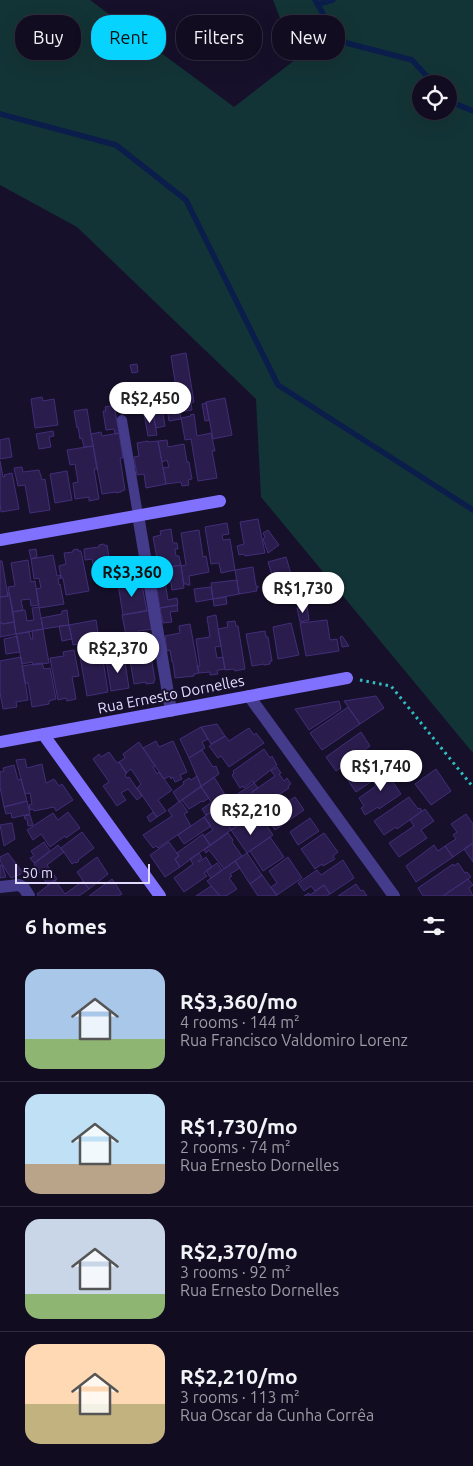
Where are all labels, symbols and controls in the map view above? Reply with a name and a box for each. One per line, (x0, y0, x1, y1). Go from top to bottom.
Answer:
chip: Buy (15, 15, 81, 60)
chip: Rent (91, 15, 166, 60)
chip: Filters (176, 15, 262, 60)
chip: New (272, 15, 345, 60)
map controls (412, 75, 457, 120)
button: locate (412, 75, 457, 120)
pin: R$2,450 (104, 382, 196, 424)
text: R$2,450 (120, 389, 180, 407)
pin: R$3,360 (86, 556, 178, 598)
text: R$3,360 (102, 563, 162, 581)
pin: R$1,730 (257, 572, 349, 614)
text: R$1,730 (273, 579, 333, 597)
pin: R$2,370 (72, 632, 164, 674)
text: R$2,370 (88, 639, 148, 657)
street label: Rua Ernesto Dornelles (96, 671, 246, 717)
pin: R$1,740 (335, 750, 427, 792)
text: R$1,740 (351, 757, 411, 775)
pin: R$2,210 (205, 794, 297, 836)
text: R$2,210 (221, 801, 281, 819)
scale bar (15, 861, 150, 884)
text: 50 m (22, 865, 53, 881)
icon: filters (420, 912, 448, 940)
text: 6 homes (25, 914, 107, 938)
icon: home (65, 989, 125, 1049)
text: R$3,360/mo (180, 989, 298, 1013)
text: 4 rooms · 144 m² (180, 1013, 300, 1031)
text: Rua Francisco Valdomiro Lorenz (180, 1031, 408, 1049)
icon: home (65, 1114, 125, 1174)
text: R$1,730/mo (180, 1114, 298, 1138)
text: 2 rooms · 74 m² (180, 1138, 291, 1156)
text: Rua Ernesto Dornelles (180, 1156, 339, 1174)
icon: home (65, 1239, 125, 1299)
text: R$2,370/mo (180, 1239, 298, 1263)
text: 3 rooms · 92 m² (180, 1263, 291, 1281)
text: Rua Ernesto Dornelles (180, 1281, 339, 1299)
icon: home (65, 1364, 125, 1424)
text: R$2,210/mo (180, 1364, 298, 1388)
text: 3 rooms · 113 m² (180, 1388, 300, 1406)
text: Rua Oscar da Cunha Corrêa (180, 1406, 374, 1424)

